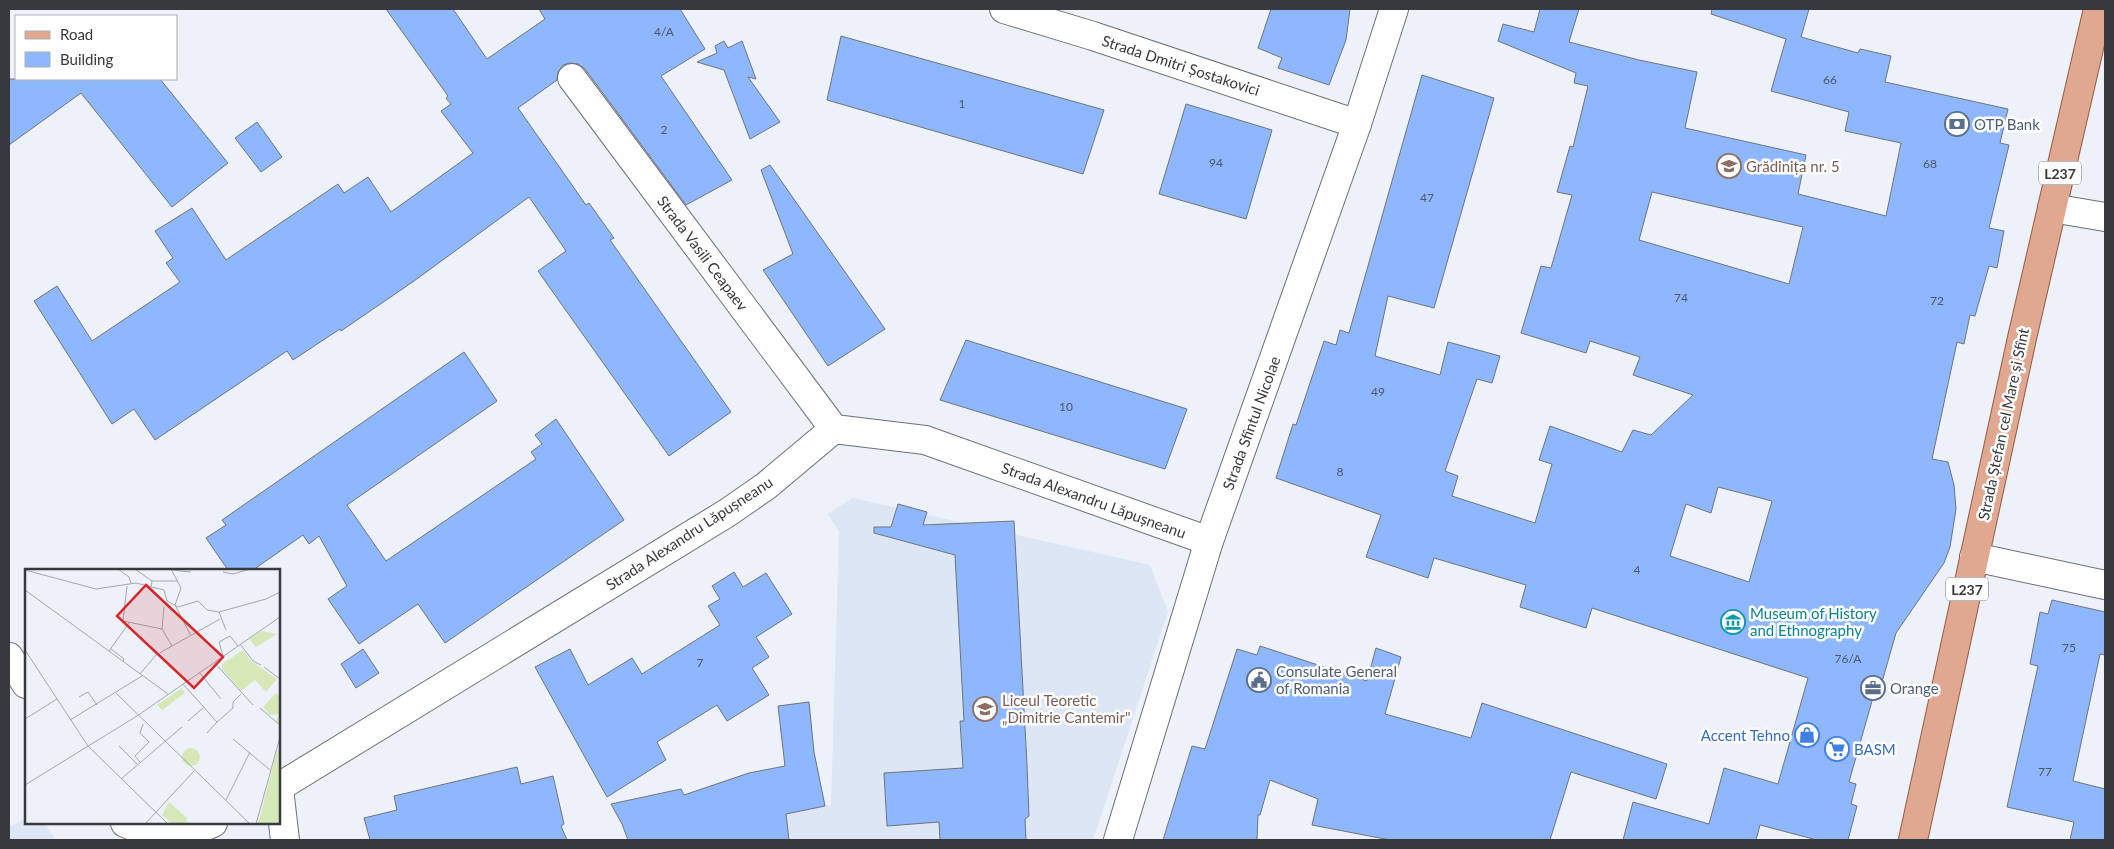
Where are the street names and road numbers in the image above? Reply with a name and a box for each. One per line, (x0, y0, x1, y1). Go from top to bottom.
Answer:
street label: Strada Dmitri Șostakovici (1100, 31, 1262, 99)
road number: L237 (2039, 162, 2081, 184)
street label: Strada Vasili Ceapaev (654, 192, 752, 314)
street label: Strada Ștefan cel Mare și Sfînt (1974, 326, 2032, 522)
street label: Strada Sfîntul Nicolae (1218, 354, 1284, 492)
street label: Strada Alexandru Lăpușneanu (999, 458, 1189, 542)
street label: Strada Alexandru Lăpușneanu (602, 472, 776, 594)
road number: L237 (1946, 578, 1988, 600)

